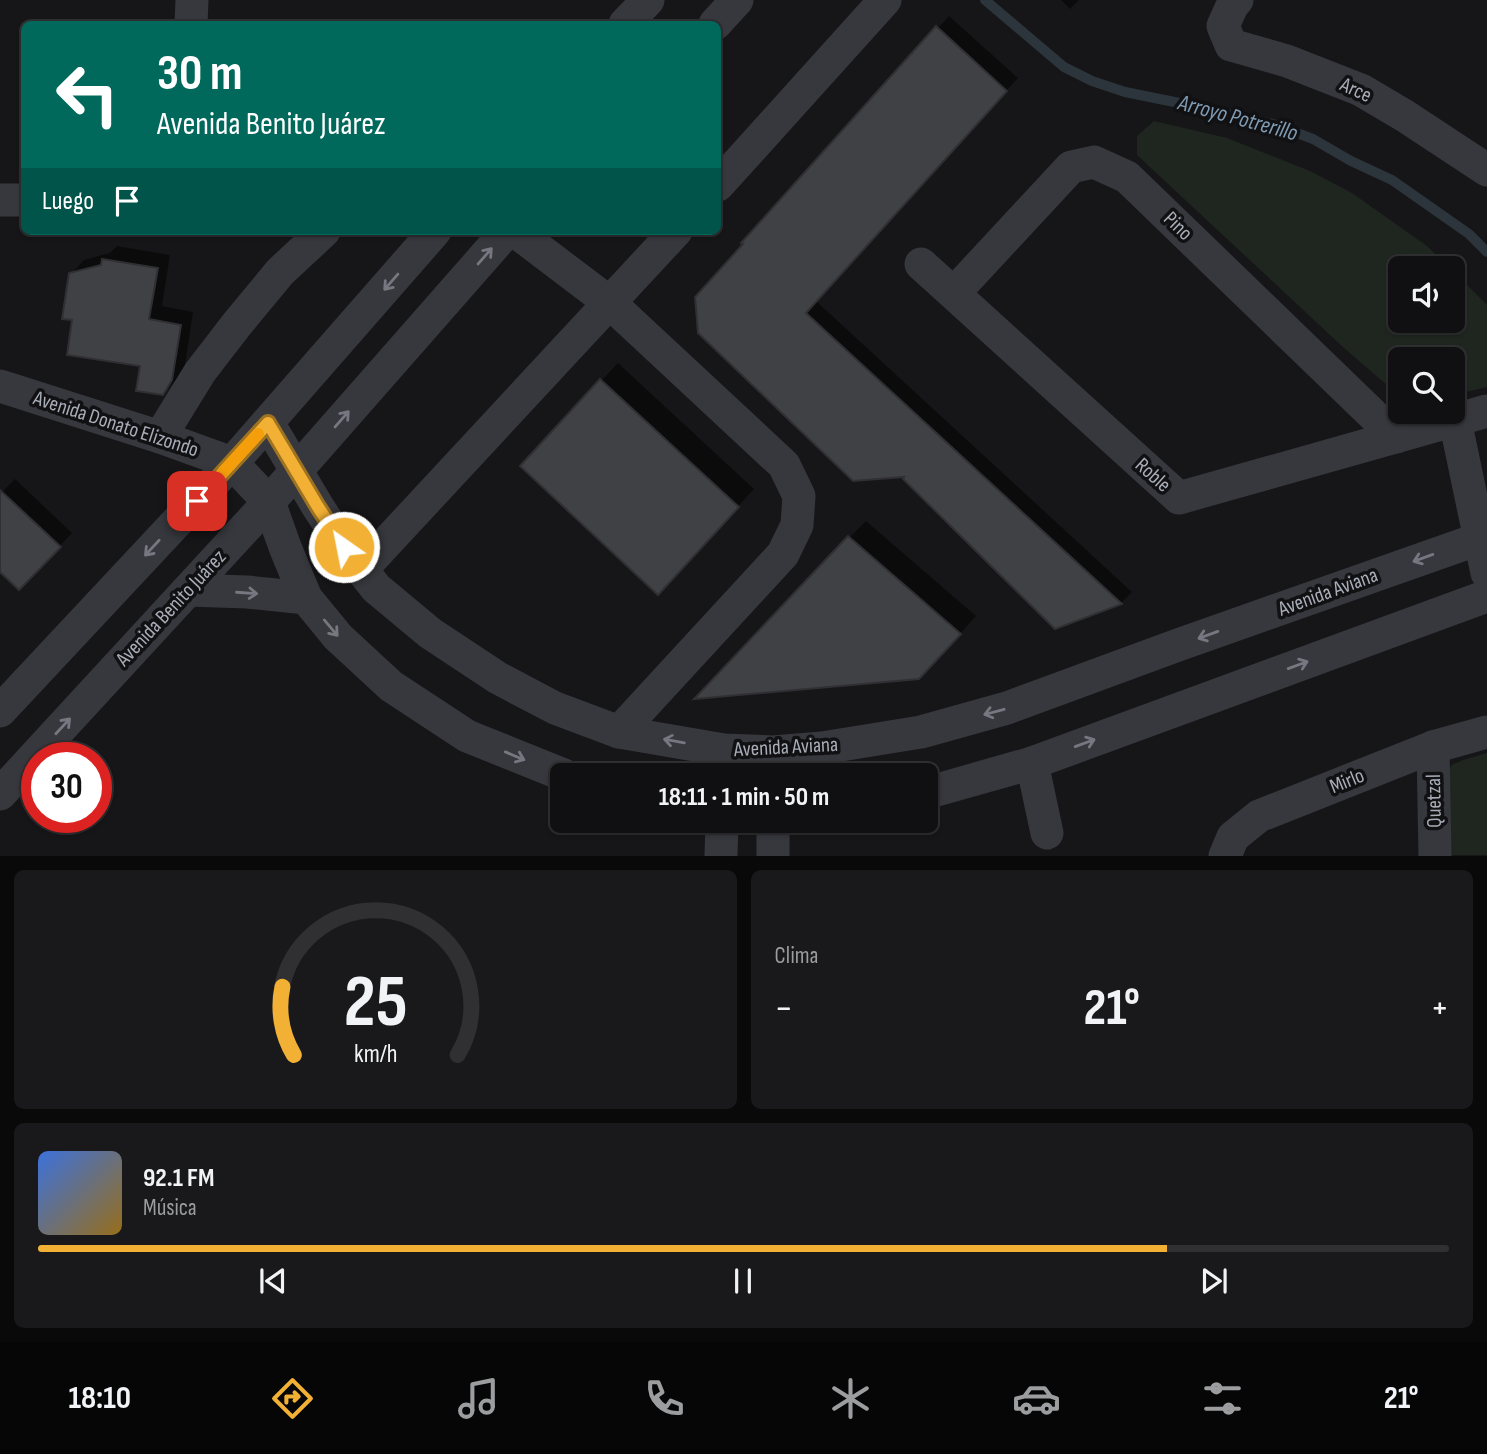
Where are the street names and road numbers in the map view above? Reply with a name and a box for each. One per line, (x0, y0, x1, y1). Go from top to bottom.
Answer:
street label: Arce (1335, 72, 1376, 108)
street label: Pino (1158, 206, 1198, 246)
street label: Avenida Donato Elizondo (29, 385, 202, 462)
street label: Roble (1130, 453, 1176, 497)
street label: Avenida Benito Juárez (110, 544, 232, 672)
street label: Avenida Aviana (1274, 562, 1381, 622)
street label: Avenida Aviana (732, 732, 839, 762)
street label: Mirlo (1326, 763, 1368, 799)
street label: Quetzal (1421, 774, 1447, 828)

